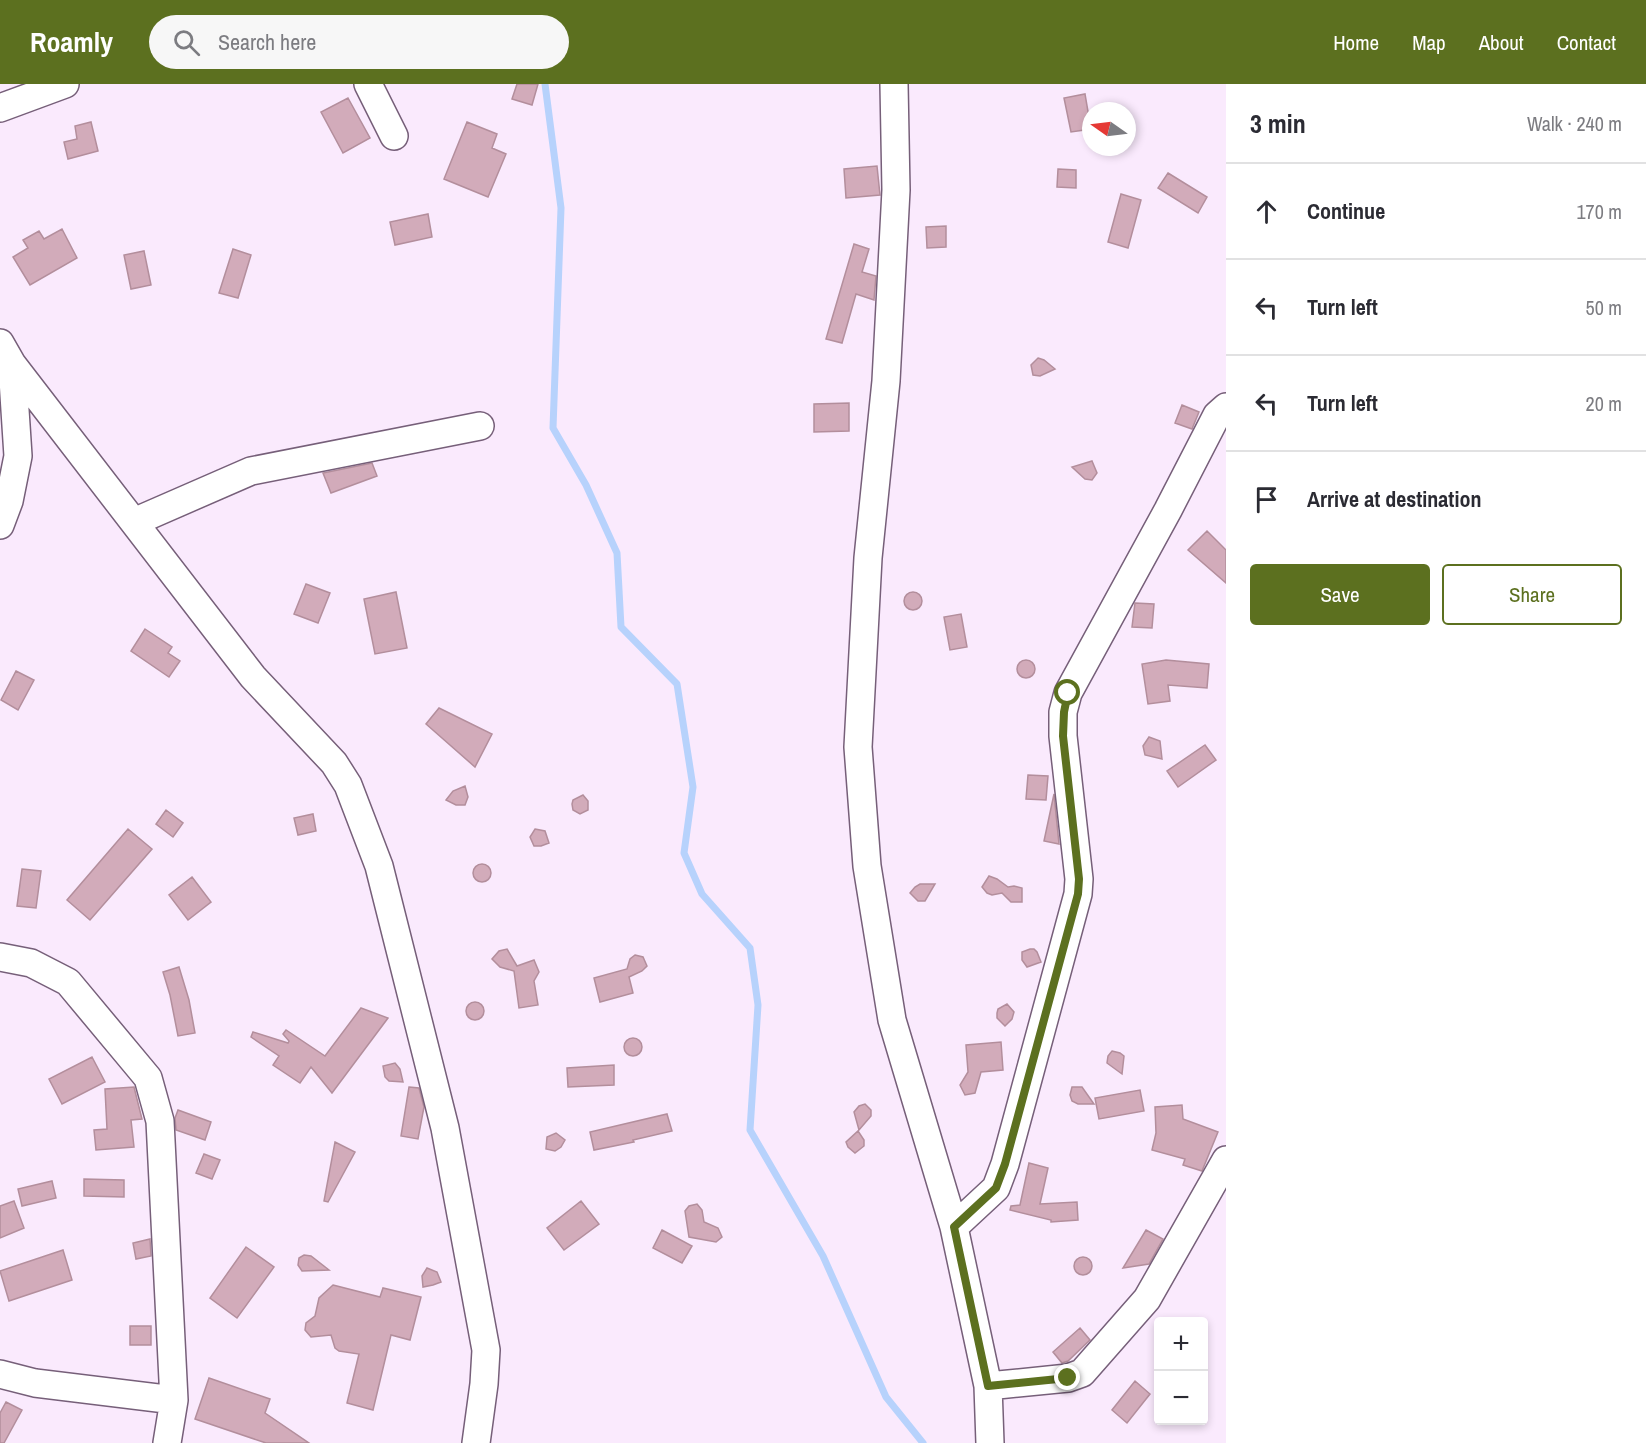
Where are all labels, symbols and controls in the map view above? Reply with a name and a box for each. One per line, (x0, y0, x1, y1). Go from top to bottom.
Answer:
search box (149, 15, 569, 69)
text: Roamly (30, 23, 113, 61)
icon: search (170, 26, 203, 59)
text: Search here (218, 27, 316, 57)
text: Home (1333, 28, 1379, 57)
text: Map (1412, 28, 1446, 57)
text: About (1479, 28, 1524, 57)
text: Contact (1557, 28, 1616, 57)
north arrow (1082, 102, 1136, 156)
text: 3 min (1250, 106, 1306, 141)
text: Walk · 240 m (1527, 110, 1622, 137)
icon: ahead (1250, 195, 1283, 228)
text: Continue (1307, 196, 1385, 226)
text: 170 m (1576, 198, 1622, 225)
icon: left (1250, 291, 1283, 324)
text: Turn left (1307, 292, 1378, 322)
text: 50 m (1586, 294, 1622, 321)
icon: left (1250, 387, 1283, 420)
text: Turn left (1307, 388, 1378, 418)
text: 20 m (1586, 390, 1622, 417)
icon: arrive (1250, 483, 1283, 516)
text: Arrive at destination (1307, 484, 1481, 514)
button: Save (1250, 564, 1430, 625)
button: Share (1442, 564, 1622, 625)
route start (1054, 679, 1080, 705)
map controls (1154, 1317, 1208, 1425)
button: + (1154, 1317, 1208, 1371)
route end (1054, 1364, 1080, 1390)
button: − (1154, 1371, 1208, 1425)

